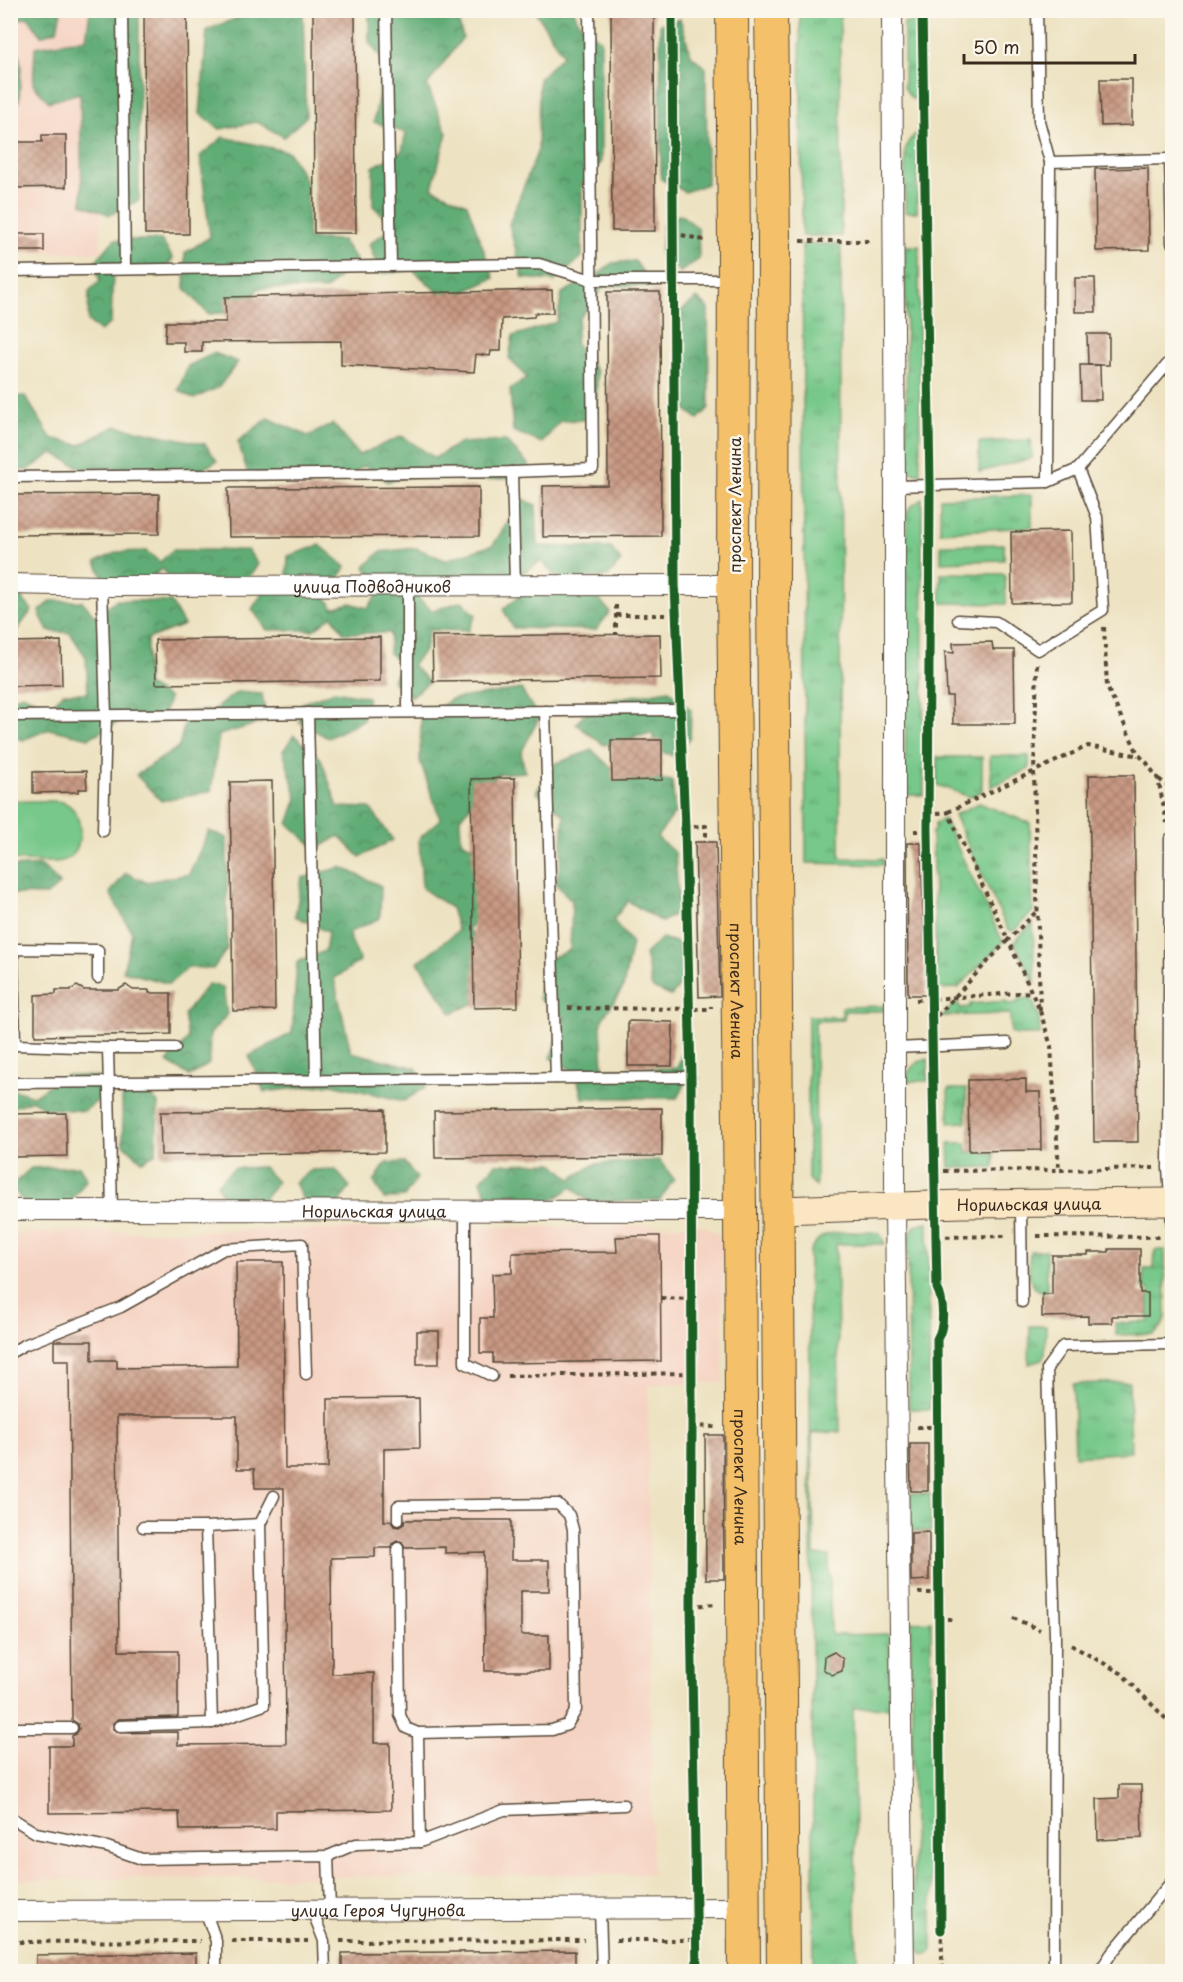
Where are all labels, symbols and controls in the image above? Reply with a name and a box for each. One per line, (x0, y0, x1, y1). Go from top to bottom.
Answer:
scale bar (964, 27, 1135, 65)
text: 50 m (973, 33, 1020, 60)
street label: проспект Ленина (722, 437, 746, 573)
street label: улица Подводников (293, 573, 451, 598)
street label: проспект Ленина (725, 923, 750, 1059)
street label: Норильская улица (956, 1191, 1101, 1216)
street label: Норильская улица (302, 1198, 446, 1223)
street label: проспект Ленина (729, 1409, 754, 1545)
street label: улица Героя Чугунова (291, 1897, 465, 1922)

